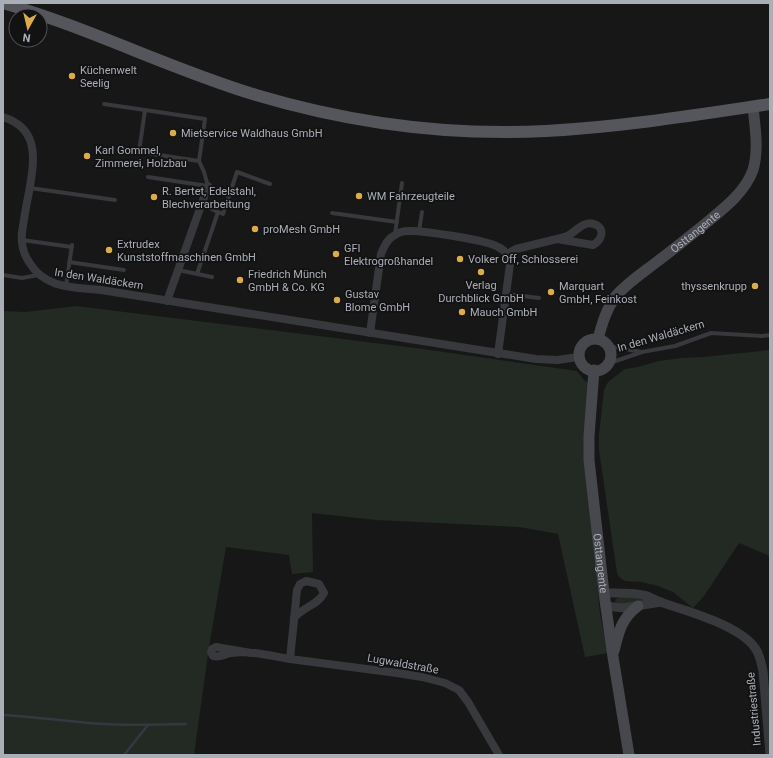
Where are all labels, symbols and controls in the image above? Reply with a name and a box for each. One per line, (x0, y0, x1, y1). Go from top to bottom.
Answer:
north arrow (8, 8, 48, 48)
text: N (22, 30, 31, 44)
place label: Küchenwelt Seelig (80, 64, 137, 90)
marker: Küchenwelt Seelig (67, 71, 77, 81)
place label: Mietservice Waldhaus GmbH (181, 127, 323, 140)
marker: Mietservice Waldhaus GmbH (168, 128, 178, 138)
place label: Karl Gommel, Zimmerei, Holzbau (95, 144, 187, 170)
marker: Karl Gommel, Zimmerei, Holzbau (82, 151, 92, 161)
place label: R. Bertet, Edelstahl, Blechverarbeitung (162, 185, 256, 211)
place label: WM Fahrzeugteile (367, 190, 455, 203)
marker: WM Fahrzeugteile (354, 191, 364, 201)
marker: R. Bertet, Edelstahl, Blechverarbeitung (149, 192, 159, 202)
street label: Osttangente (668, 208, 723, 256)
place label: proMesh GmbH (263, 223, 340, 236)
marker: proMesh GmbH (250, 224, 260, 234)
place label: Extrudex Kunststoffmaschinen GmbH (117, 238, 256, 264)
place label: GFI Elektrogroßhandel (344, 242, 433, 268)
marker: Extrudex Kunststoffmaschinen GmbH (104, 245, 114, 255)
marker: GFI Elektrogroßhandel (331, 249, 341, 259)
place label: Volker Off, Schlosserei (468, 253, 578, 266)
marker: Volker Off, Schlosserei (455, 254, 465, 264)
street label: In den Waldäckern (54, 266, 144, 292)
marker: Verlag Durchblick GmbH (476, 267, 486, 277)
place label: Friedrich Münch GmbH & Co. KG (248, 268, 327, 294)
marker: Friedrich Münch GmbH & Co. KG (235, 275, 245, 285)
place label: Verlag Durchblick GmbH (438, 279, 524, 305)
place label: Marquart GmbH, Feinkost (559, 280, 637, 306)
place label: thyssenkrupp (681, 280, 747, 293)
marker: thyssenkrupp (750, 281, 760, 291)
marker: Marquart GmbH, Feinkost (546, 287, 556, 297)
place label: Gustav Blome GmbH (345, 288, 410, 314)
marker: Gustav Blome GmbH (332, 295, 342, 305)
place label: Mauch GmbH (470, 306, 537, 319)
marker: Mauch GmbH (457, 307, 467, 317)
street label: In den Waldäckern (616, 317, 706, 355)
street label: Osttangente (591, 533, 610, 594)
street label: Lugwaldstraße (366, 651, 440, 677)
street label: Industriestraße (744, 671, 764, 746)

